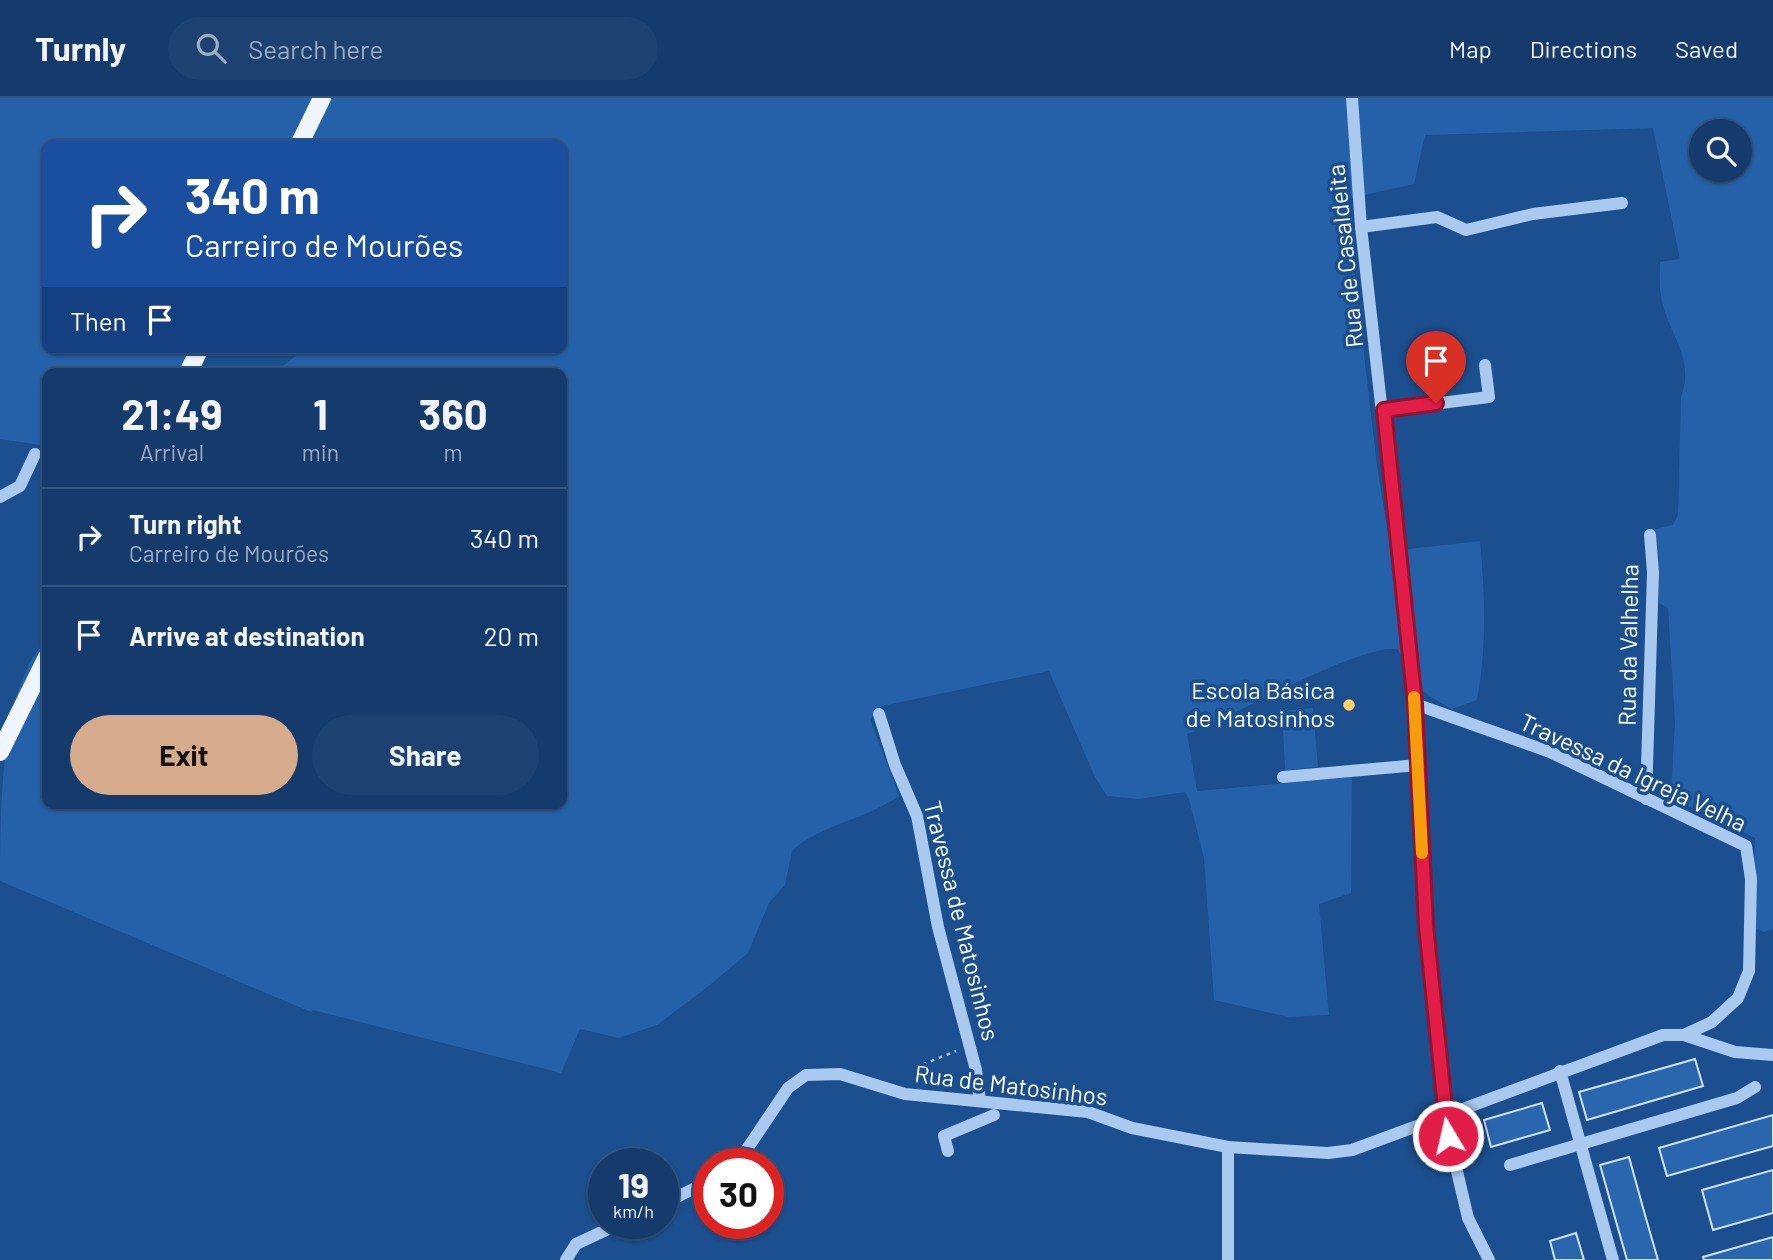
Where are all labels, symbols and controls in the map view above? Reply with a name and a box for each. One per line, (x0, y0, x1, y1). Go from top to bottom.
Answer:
search box (168, 17, 658, 80)
text: Turnly (35, 28, 126, 68)
icon: search (192, 29, 230, 67)
text: Search here (248, 33, 383, 64)
text: Map (1449, 34, 1492, 63)
text: Directions (1530, 34, 1637, 63)
text: Saved (1675, 34, 1738, 63)
map controls (1689, 119, 1752, 182)
button: search (1689, 119, 1752, 182)
street label: Rua de Casaldeita (1320, 163, 1369, 349)
text: 340 m (185, 165, 320, 224)
icon: right (70, 168, 161, 259)
text: Carreiro de Mourões (185, 225, 463, 263)
icon: arrive (141, 301, 179, 339)
text: Then (70, 305, 127, 336)
pin (1406, 331, 1466, 403)
icon: arrive (1417, 342, 1455, 380)
text: 21:49 (121, 388, 222, 438)
text: 1 (313, 388, 328, 438)
text: 360 (418, 388, 488, 438)
text: Arrival (140, 438, 204, 466)
text: min (302, 438, 339, 466)
text: m (444, 438, 463, 466)
text: Turn right (129, 508, 242, 539)
icon: right (70, 518, 108, 556)
text: 340 m (470, 522, 539, 553)
text: Carreiro de Mourões (129, 539, 329, 567)
street label: Rua da Valhelha (1612, 564, 1643, 726)
icon: arrive (70, 616, 108, 654)
text: Arrive at destination (129, 620, 365, 651)
text: 20 m (484, 620, 539, 651)
place label: Escola Básica de Matosinhos (1186, 675, 1335, 732)
marker: Escola Básica de Matosinhos (1341, 697, 1357, 713)
street label: Travessa da Igreja Velha (1516, 706, 1752, 837)
button: Exit (70, 715, 298, 795)
button: Share (312, 715, 539, 795)
street label: Travessa de Matosinhos (919, 798, 1006, 1043)
street label: Rua de Matosinhos (913, 1058, 1109, 1111)
position arrow (1411, 1099, 1485, 1173)
speed limit sign: 30 (693, 1148, 784, 1239)
text: 19 (618, 1163, 649, 1205)
text: km/h (613, 1200, 654, 1222)

